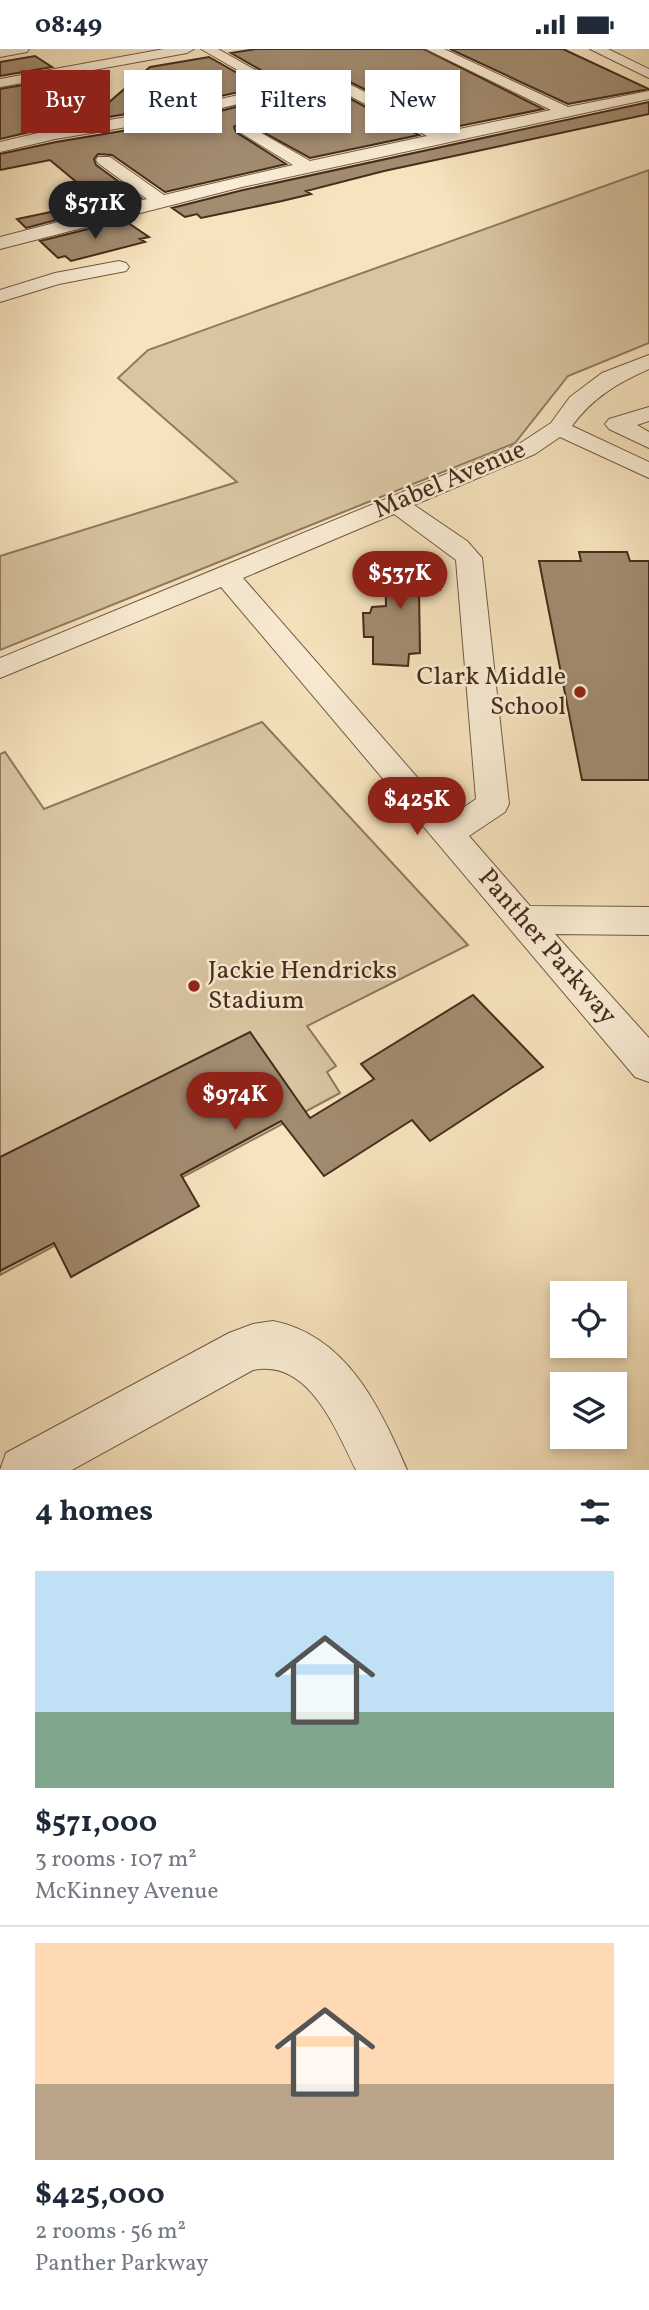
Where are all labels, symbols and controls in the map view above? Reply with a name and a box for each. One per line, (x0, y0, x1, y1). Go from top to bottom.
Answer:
text: 08:49 (35, 7, 102, 43)
chip: Buy (21, 70, 110, 133)
chip: Rent (124, 70, 222, 133)
chip: Filters (236, 70, 351, 133)
chip: New (365, 70, 460, 133)
pin: $571K (46, 181, 144, 241)
text: $571K (65, 188, 125, 220)
street label: Mabel Avenue (369, 432, 531, 528)
pin: $537K (351, 552, 449, 611)
text: $537K (368, 558, 432, 590)
place label: Clark Middle School (417, 659, 566, 725)
marker: Clark Middle School (572, 684, 588, 700)
pin: $425K (368, 777, 466, 837)
text: $425K (384, 784, 450, 816)
street label: Panther Parkway (469, 861, 625, 1033)
place label: Jackie Hendricks Stadium (208, 953, 397, 1019)
marker: Jackie Hendricks Stadium (186, 978, 202, 994)
pin: $974K (186, 1073, 284, 1132)
text: $974K (202, 1079, 268, 1111)
map controls (550, 1281, 627, 1449)
button: locate (550, 1281, 627, 1358)
button: layers (550, 1372, 627, 1449)
text: 4 homes (35, 1491, 153, 1533)
icon: filters (576, 1493, 614, 1531)
icon: home (262, 1617, 388, 1743)
text: $571,000 (35, 1802, 157, 1844)
text: 3 rooms · 107 m² (35, 1844, 197, 1876)
text: McKinney Avenue (35, 1876, 218, 1908)
icon: home (262, 1989, 388, 2115)
text: $425,000 (35, 2174, 165, 2216)
text: 2 rooms · 56 m² (35, 2216, 186, 2248)
text: Panther Parkway (35, 2248, 208, 2280)

